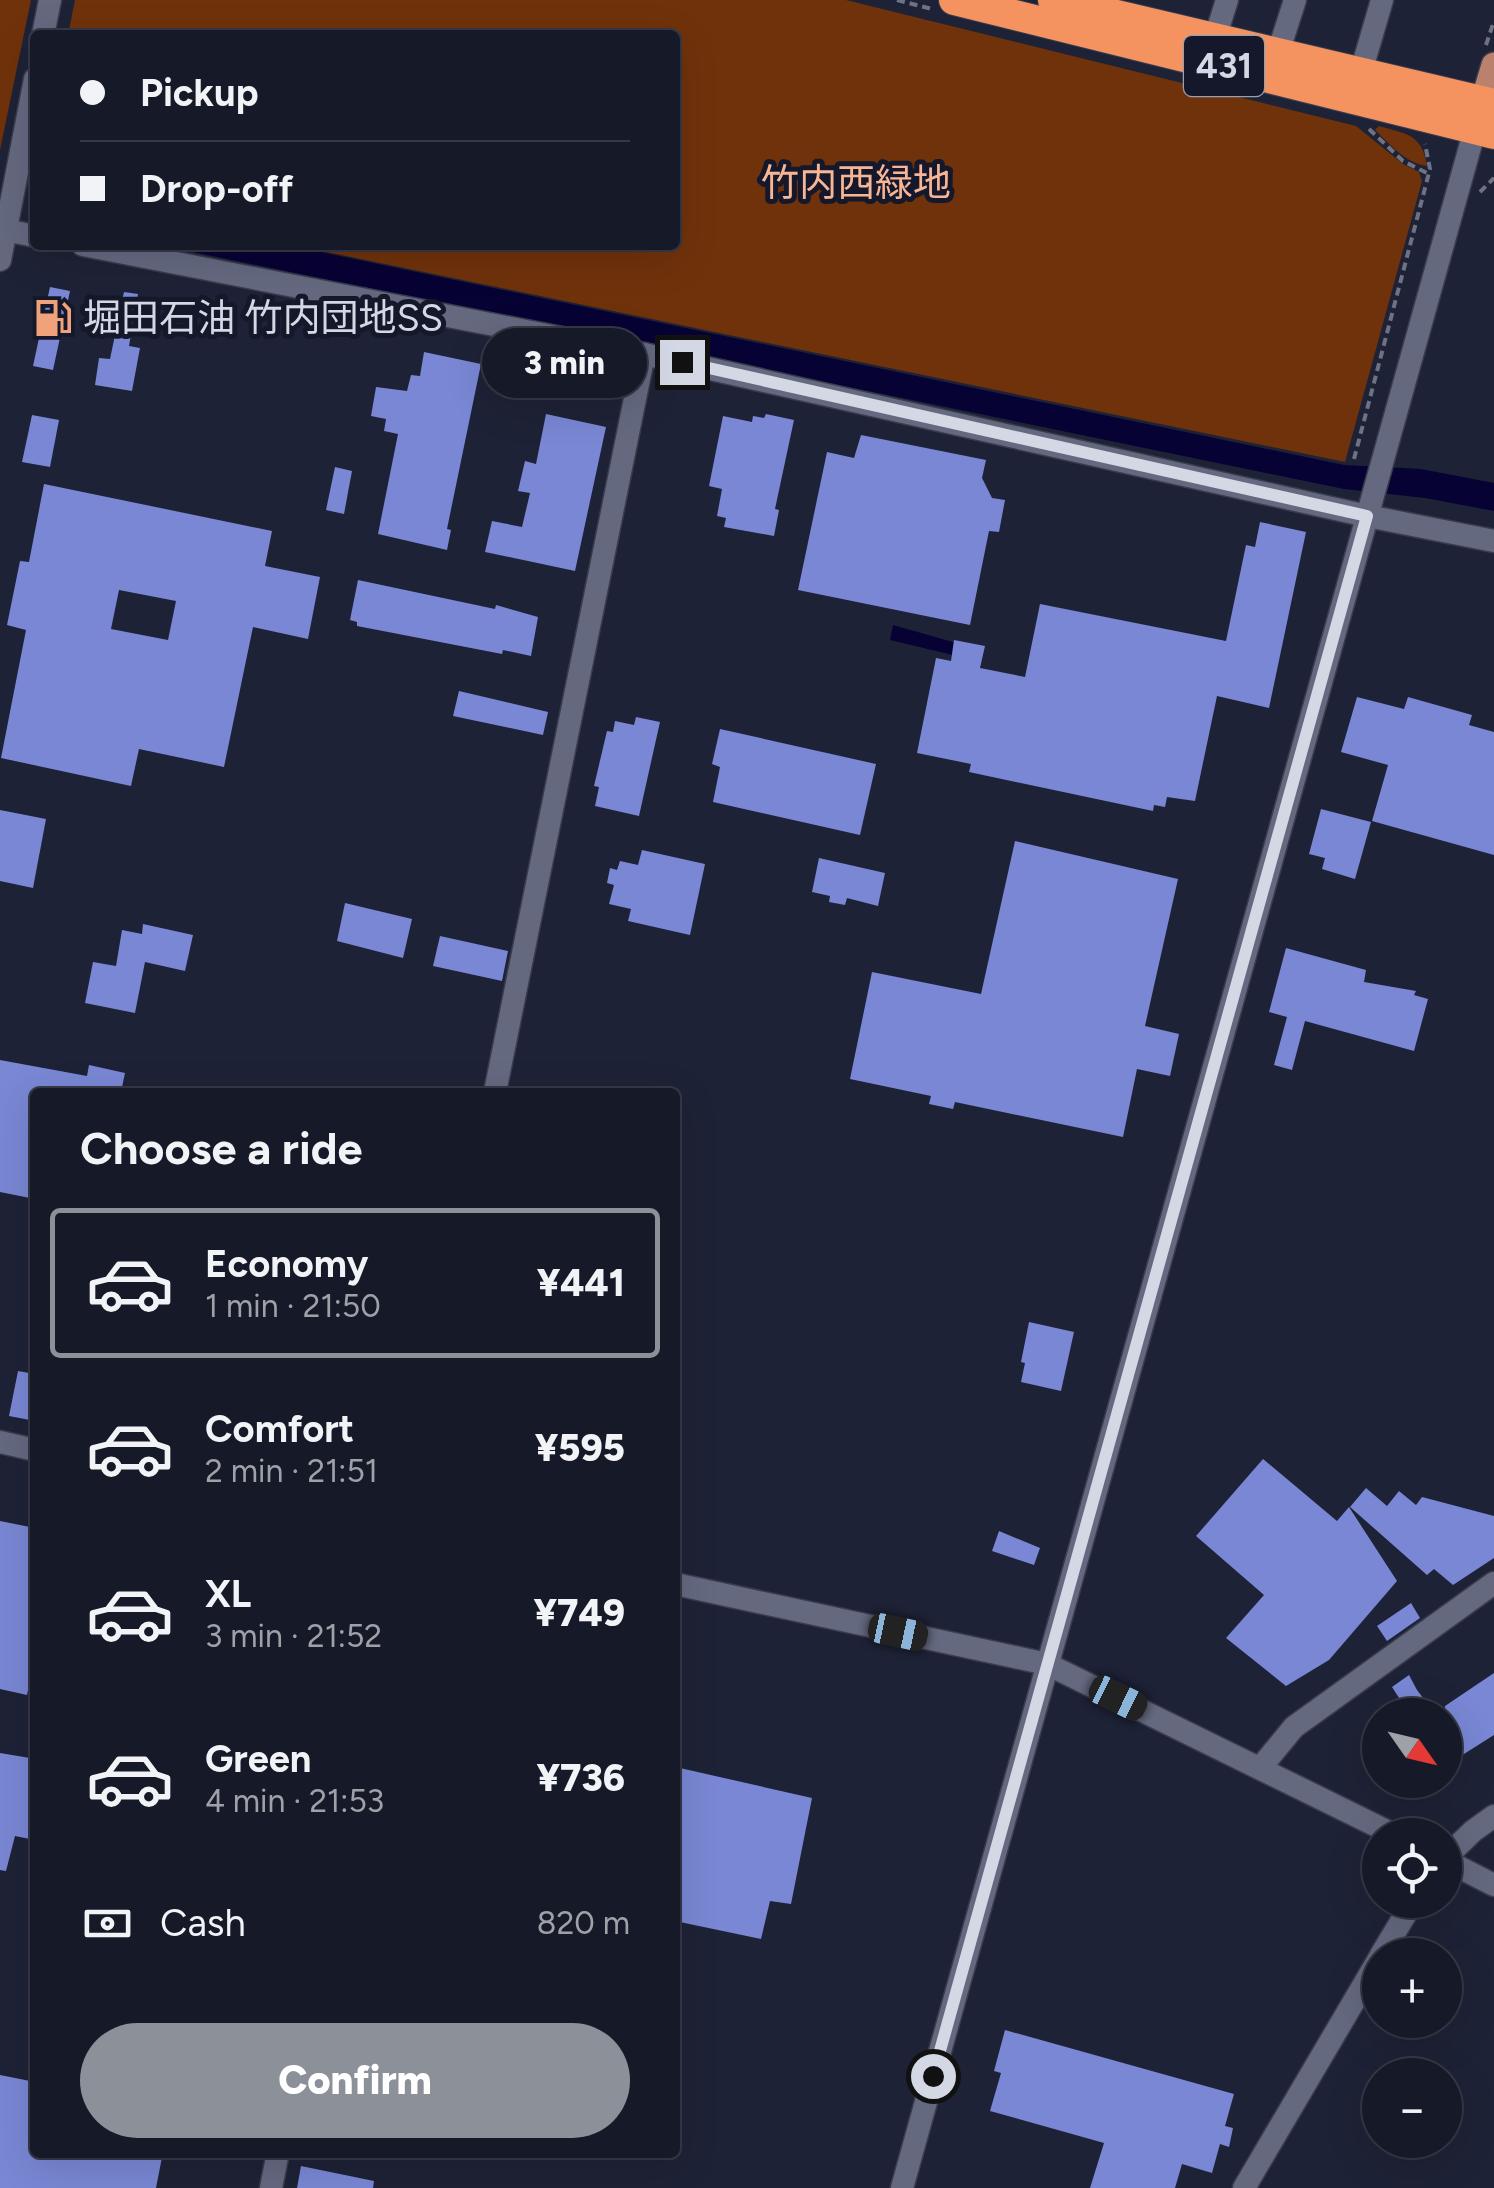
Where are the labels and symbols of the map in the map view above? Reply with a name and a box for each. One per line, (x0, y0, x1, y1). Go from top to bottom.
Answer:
road number: 431 (1184, 36, 1264, 96)
park label: 竹内西緑地 (761, 160, 951, 206)
place label: 堀田石油 竹内団地SS (83, 295, 443, 341)
fuel station icon: 堀田石油 竹内団地SS (32, 297, 74, 339)
callout: 3 min (482, 327, 647, 397)
route end (660, 340, 705, 385)
car (866, 1611, 930, 1653)
car (1084, 1671, 1152, 1725)
north arrow (1362, 1698, 1462, 1798)
route start (911, 2054, 956, 2099)

